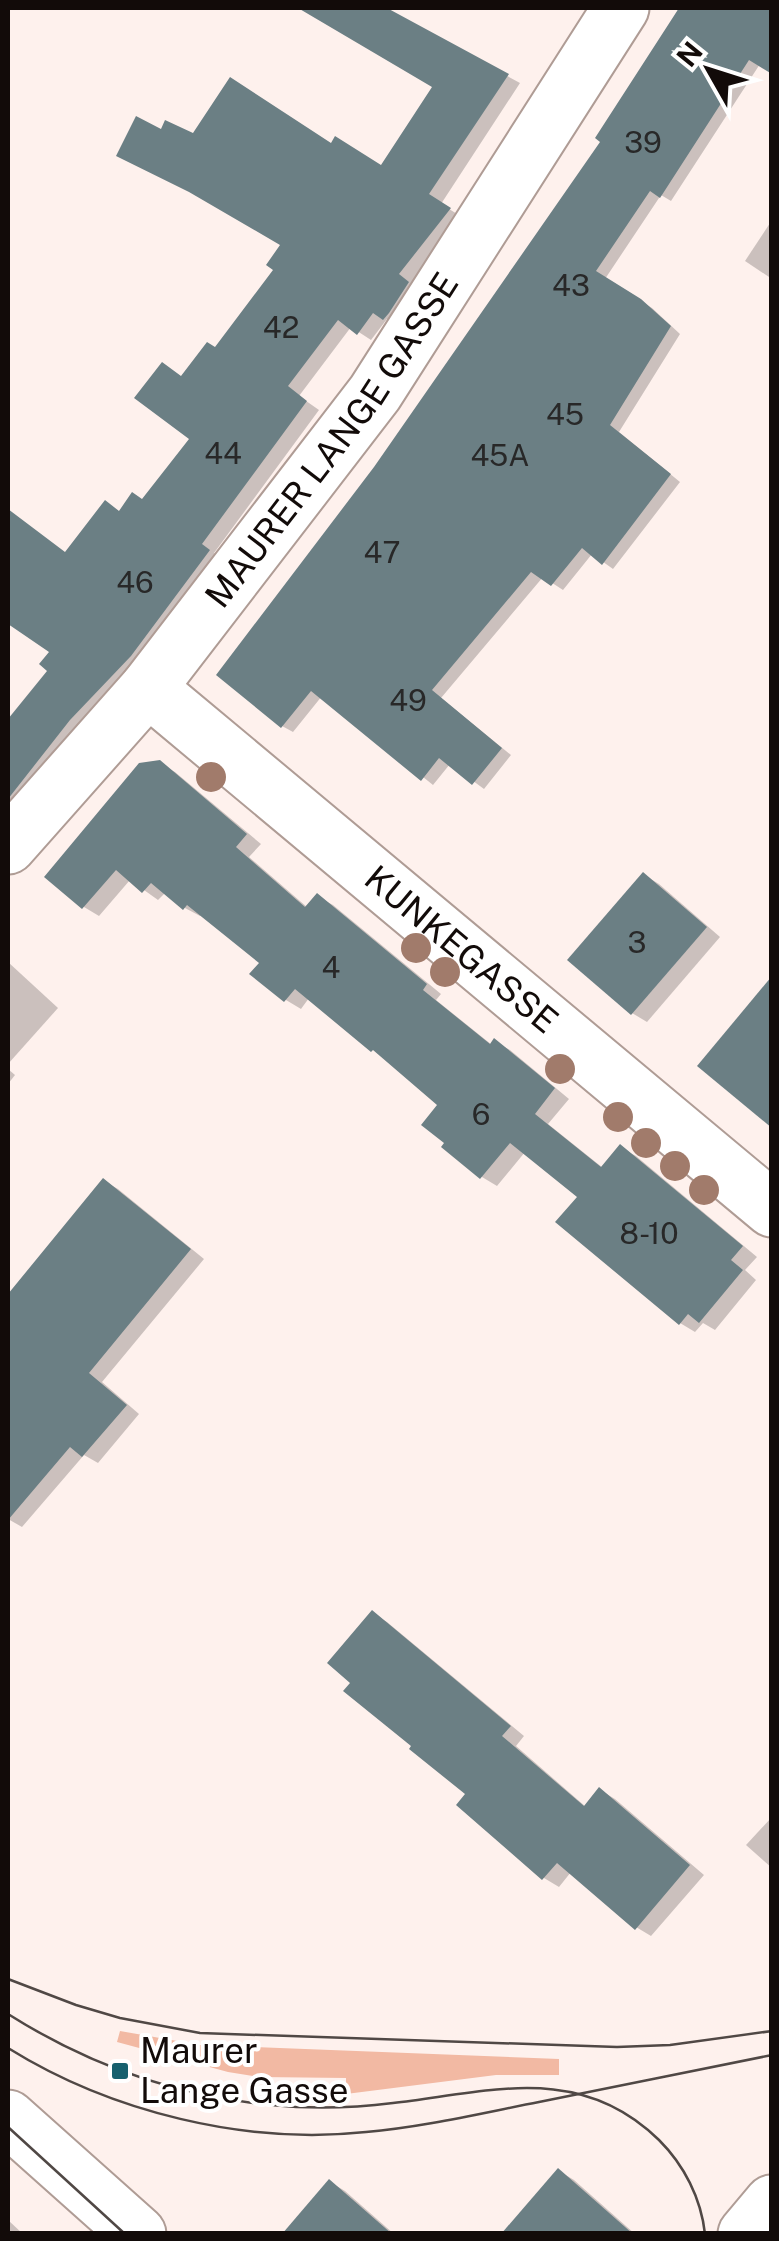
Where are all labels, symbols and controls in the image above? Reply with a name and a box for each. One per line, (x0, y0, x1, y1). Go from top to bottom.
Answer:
north arrow (659, 20, 759, 120)
text: N (669, 35, 709, 73)
house number: 39 (624, 124, 662, 160)
street label: MAURER LANGE GASSE (197, 265, 466, 615)
house number: 43 (552, 267, 590, 303)
house number: 42 (263, 309, 299, 345)
house number: 45 (546, 396, 584, 432)
house number: 44 (204, 435, 242, 471)
house number: 45A (470, 437, 530, 473)
house number: 47 (364, 534, 400, 570)
house number: 46 (116, 564, 154, 600)
house number: 49 (389, 682, 427, 718)
street label: KUNKEGASSE (357, 857, 566, 1041)
house number: 3 (628, 924, 646, 960)
house number: 4 (322, 949, 340, 985)
house number: 6 (472, 1096, 490, 1132)
house number: 8-10 (619, 1215, 679, 1251)
place label: Maurer Lange Gasse (140, 2030, 349, 2111)
marker: Maurer Lange Gasse (109, 2060, 131, 2082)

